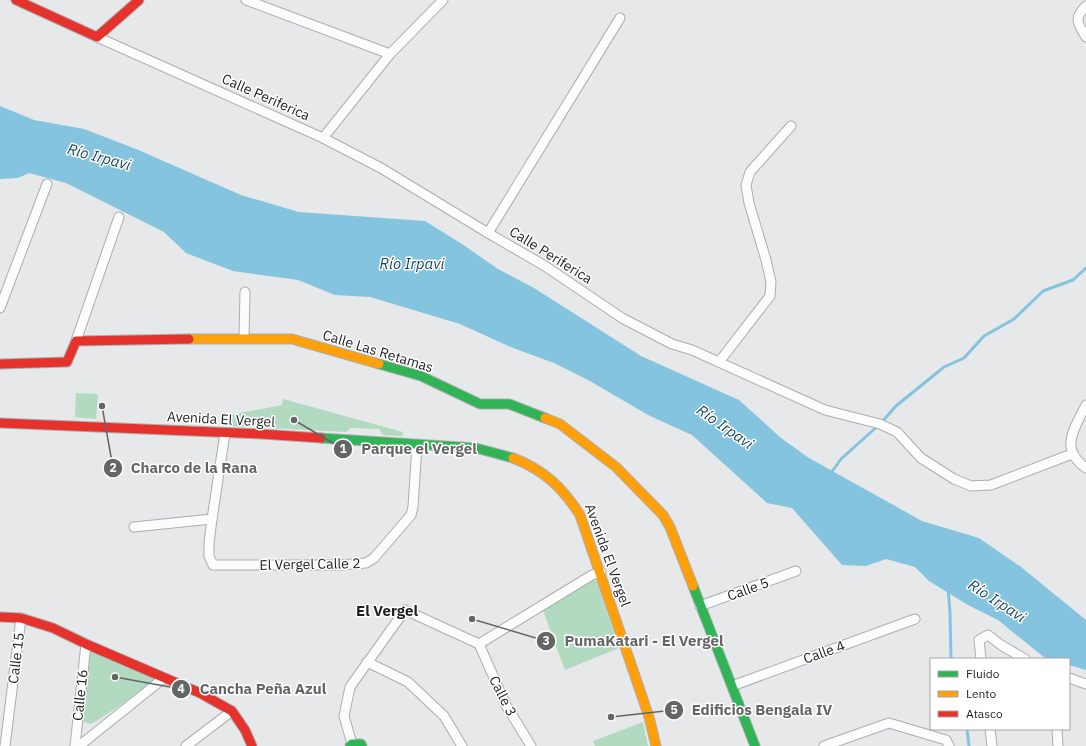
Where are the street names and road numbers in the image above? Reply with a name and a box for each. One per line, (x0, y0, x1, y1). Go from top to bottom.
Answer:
street label: Calle Periferica (219, 70, 313, 125)
street label: Calle Periferica (506, 222, 596, 288)
street label: Calle Las Retamas (321, 326, 436, 376)
street label: Avenida El Vergel (167, 407, 276, 431)
street label: Avenida El Vergel (581, 501, 635, 609)
street label: El Vergel Calle 2 (259, 554, 361, 574)
street label: Calle 5 (725, 573, 771, 605)
street label: Calle 15 (4, 631, 28, 685)
street label: Calle 4 (801, 636, 847, 668)
street label: Calle 16 (68, 668, 92, 722)
street label: Calle 3 (485, 673, 521, 719)

